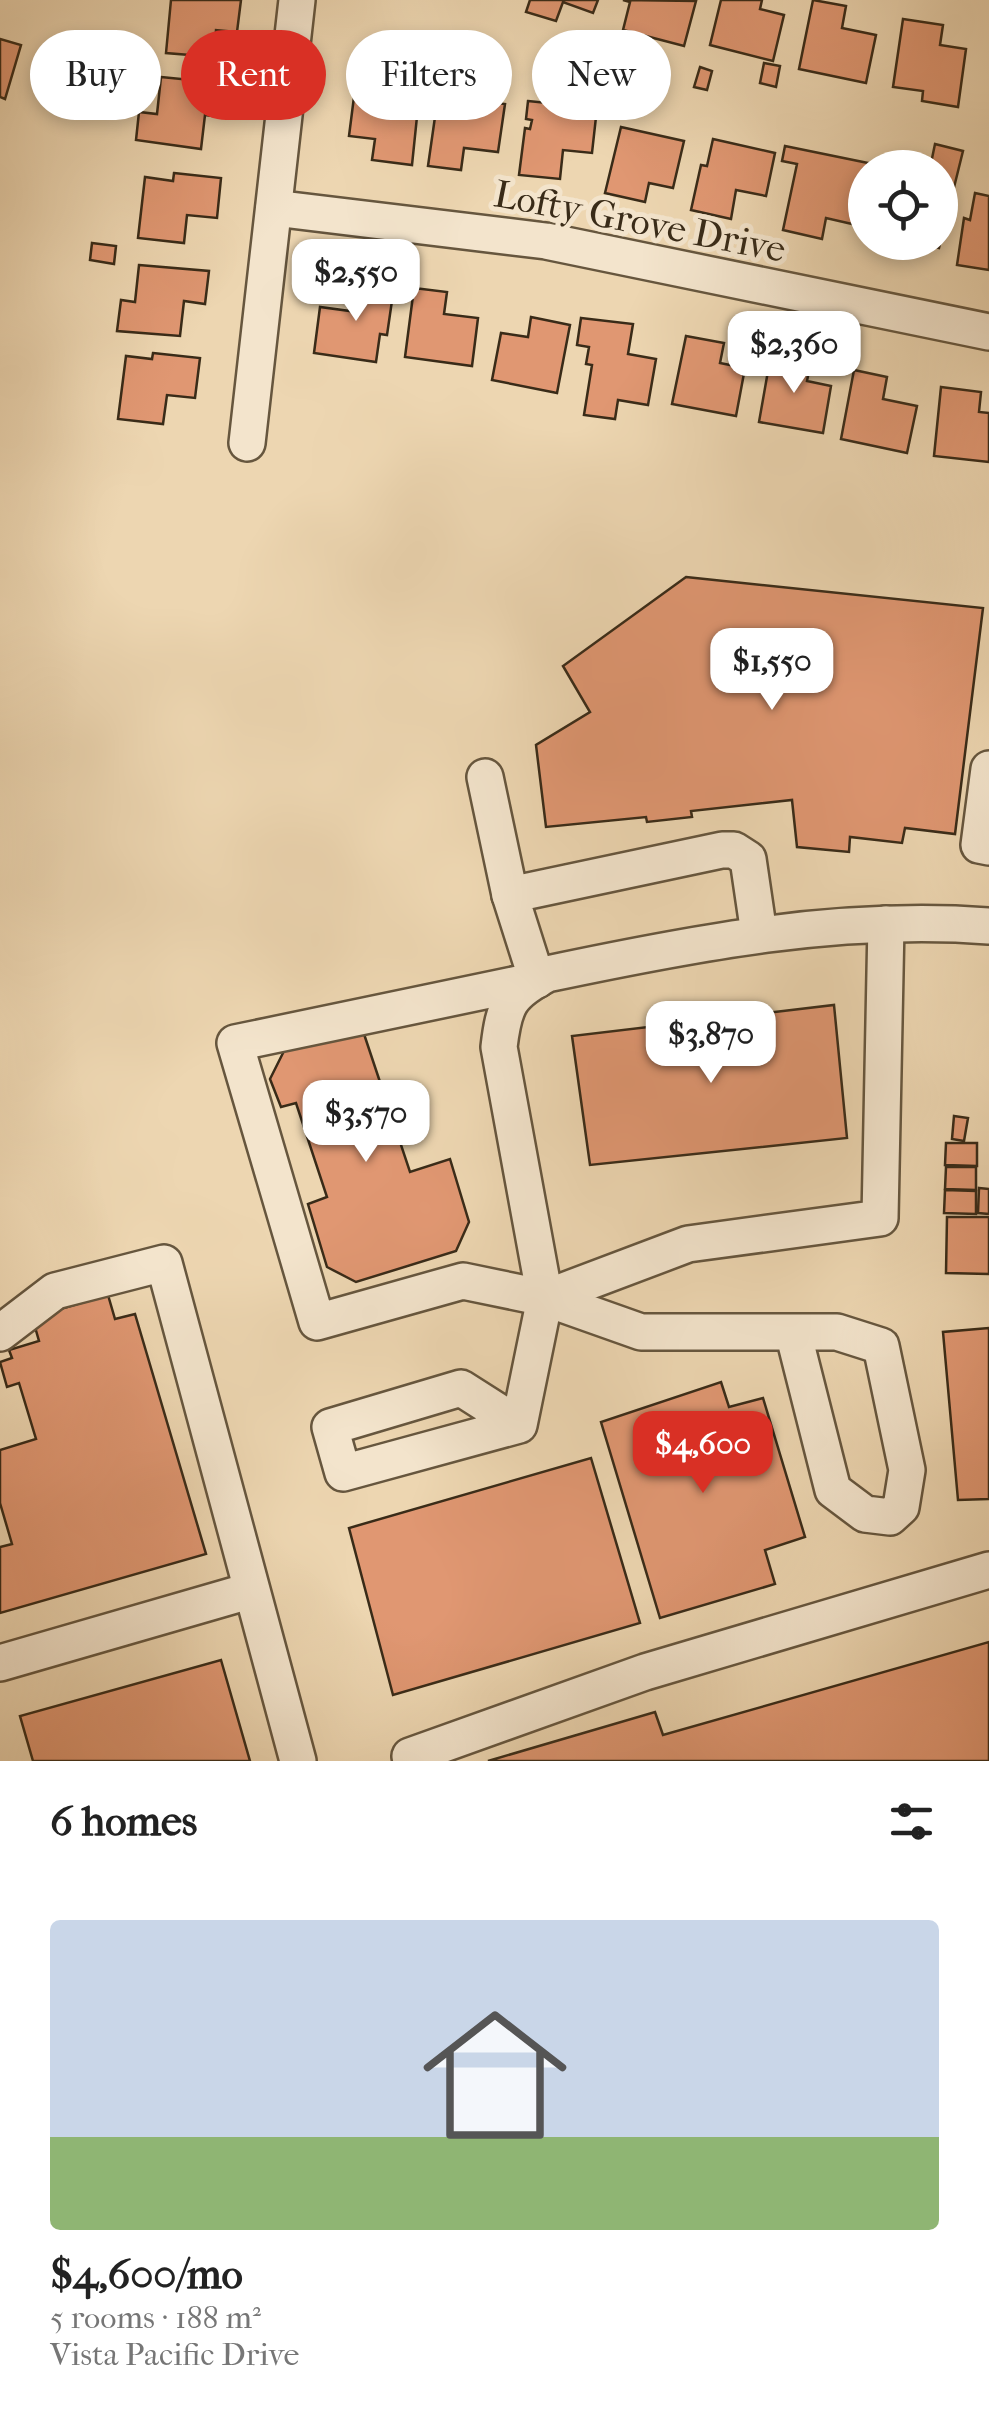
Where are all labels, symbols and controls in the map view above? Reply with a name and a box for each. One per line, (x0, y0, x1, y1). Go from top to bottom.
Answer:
chip: Buy (30, 30, 161, 120)
chip: Rent (181, 30, 326, 120)
chip: Filters (346, 30, 512, 120)
chip: New (532, 30, 671, 120)
map controls (848, 150, 958, 260)
button: locate (848, 150, 958, 260)
street label: Lofty Grove Drive (490, 171, 789, 272)
pin: $2,550 (275, 239, 437, 324)
text: $2,550 (314, 253, 398, 290)
pin: $2,360 (713, 311, 875, 396)
text: $2,360 (750, 325, 838, 362)
pin: $1,550 (691, 628, 853, 713)
text: $1,550 (732, 642, 812, 679)
pin: $3,870 (630, 1001, 792, 1086)
text: $3,870 (668, 1015, 754, 1052)
pin: $3,570 (285, 1080, 447, 1165)
text: $3,570 (325, 1094, 407, 1131)
pin: $4,600 (622, 1411, 784, 1496)
text: $4,600 (655, 1425, 751, 1462)
icon: filters (884, 1794, 939, 1849)
text: 6 homes (50, 1797, 197, 1846)
icon: home (405, 1985, 585, 2165)
text: $4,600/mo (50, 2250, 243, 2299)
text: 5 rooms · 188 m² (50, 2299, 261, 2336)
text: Vista Pacific Drive (50, 2336, 299, 2373)

